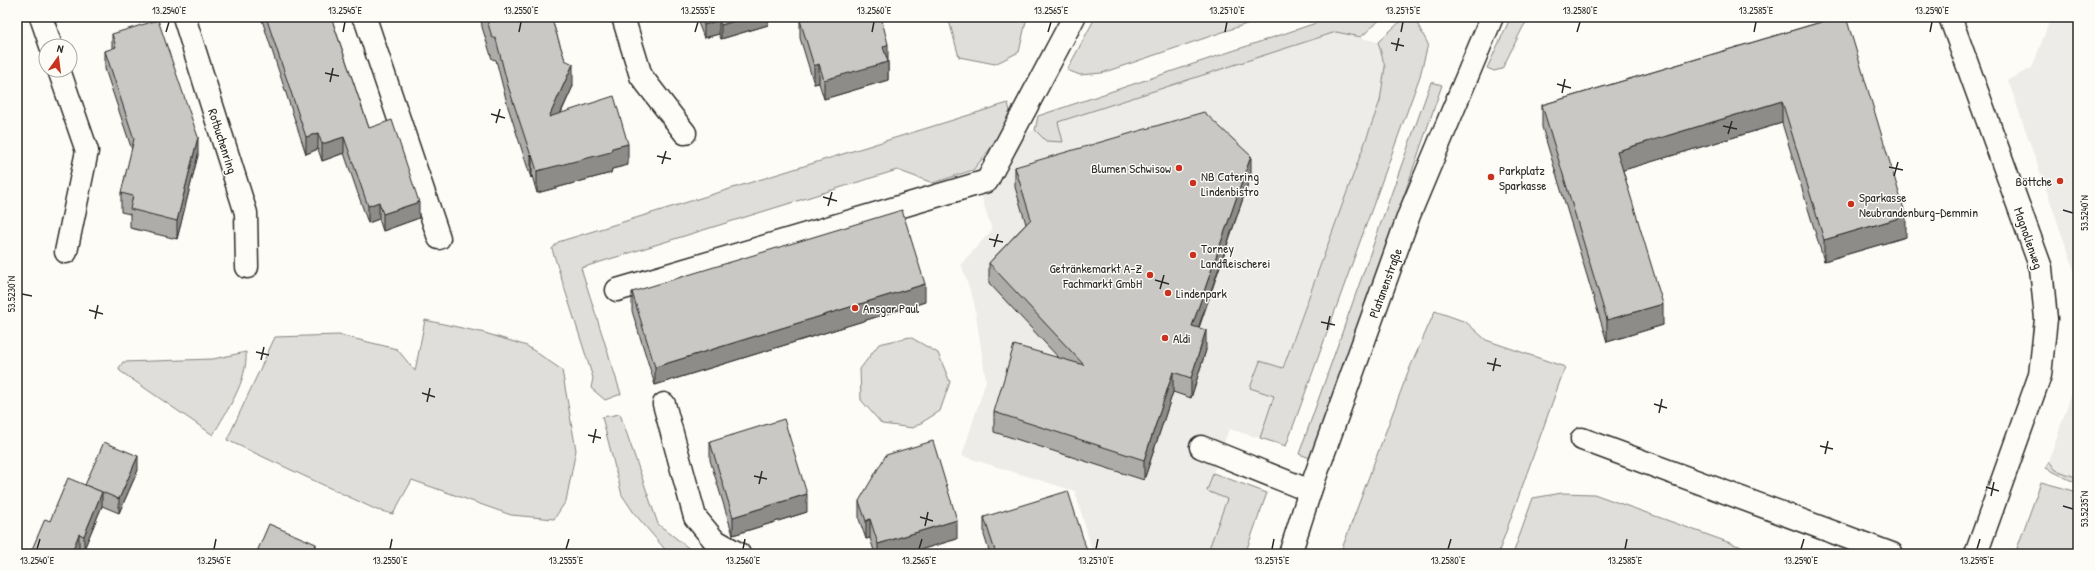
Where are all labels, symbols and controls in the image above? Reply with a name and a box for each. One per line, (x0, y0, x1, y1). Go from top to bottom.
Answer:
text: 13.2540°E (152, 4, 187, 17)
text: 13.2545°E (328, 4, 363, 17)
text: 13.2550°E (504, 4, 539, 17)
text: 13.2555°E (681, 4, 716, 17)
text: 13.2560°E (857, 4, 892, 17)
text: 13.2565°E (1034, 4, 1069, 17)
text: 13.2570°E (1209, 4, 1245, 17)
text: 13.2575°E (1385, 4, 1421, 17)
text: 13.2580°E (1563, 4, 1598, 17)
text: 13.2585°E (1739, 4, 1774, 17)
text: 13.2590°E (1915, 4, 1950, 17)
north arrow (38, 38, 78, 78)
text: N (56, 41, 65, 56)
street label: Rotbuchenring (204, 106, 242, 176)
place label: Blumen Schwisow (1091, 159, 1171, 177)
place label: Parkplatz Sparkasse (1499, 161, 1546, 194)
marker: Blumen Schwisow (1174, 163, 1184, 173)
place label: NB Catering Lindenbistro (1201, 167, 1259, 200)
marker: Parkplatz Sparkasse (1486, 172, 1496, 182)
place label: Böttche (2016, 172, 2052, 190)
marker: Böttche (2055, 176, 2065, 186)
marker: NB Catering Lindenbistro (1188, 178, 1198, 188)
place label: Sparkasse Neubrandenburg-Demmin (1859, 188, 1978, 221)
text: 53.5240°N (2078, 195, 2091, 231)
marker: Sparkasse Neubrandenburg-Demmin (1846, 199, 1856, 209)
street label: Magnolienweg (2010, 205, 2048, 271)
place label: Torney Landfleischerei (1201, 239, 1270, 272)
street label: Platanenstraße (1364, 246, 1406, 320)
marker: Torney Landfleischerei (1188, 250, 1198, 260)
place label: Getränkemarkt A-Z Fachmarkt GmbH (1050, 259, 1142, 292)
marker: Getränkemarkt A-Z Fachmarkt GmbH (1145, 270, 1155, 280)
text: 53.5230°N (5, 276, 18, 312)
place label: Lindenpark (1176, 284, 1227, 302)
marker: Lindenpark (1163, 288, 1173, 298)
place label: Ansgar Paul (863, 299, 920, 317)
marker: Ansgar Paul (850, 303, 860, 313)
place label: Aldi (1173, 329, 1191, 347)
marker: Aldi (1160, 333, 1170, 343)
text: 53.5235°N (2078, 491, 2091, 527)
text: 13.2540°E (20, 554, 55, 567)
text: 13.2545°E (197, 554, 232, 567)
text: 13.2550°E (373, 554, 408, 567)
text: 13.2555°E (549, 554, 584, 567)
text: 13.2560°E (726, 554, 761, 567)
text: 13.2565°E (902, 554, 937, 567)
text: 13.2570°E (1078, 554, 1114, 567)
text: 13.2575°E (1254, 554, 1290, 567)
text: 13.2580°E (1431, 554, 1466, 567)
text: 13.2585°E (1608, 554, 1643, 567)
text: 13.2590°E (1784, 554, 1819, 567)
text: 13.2595°E (1960, 554, 1994, 567)

